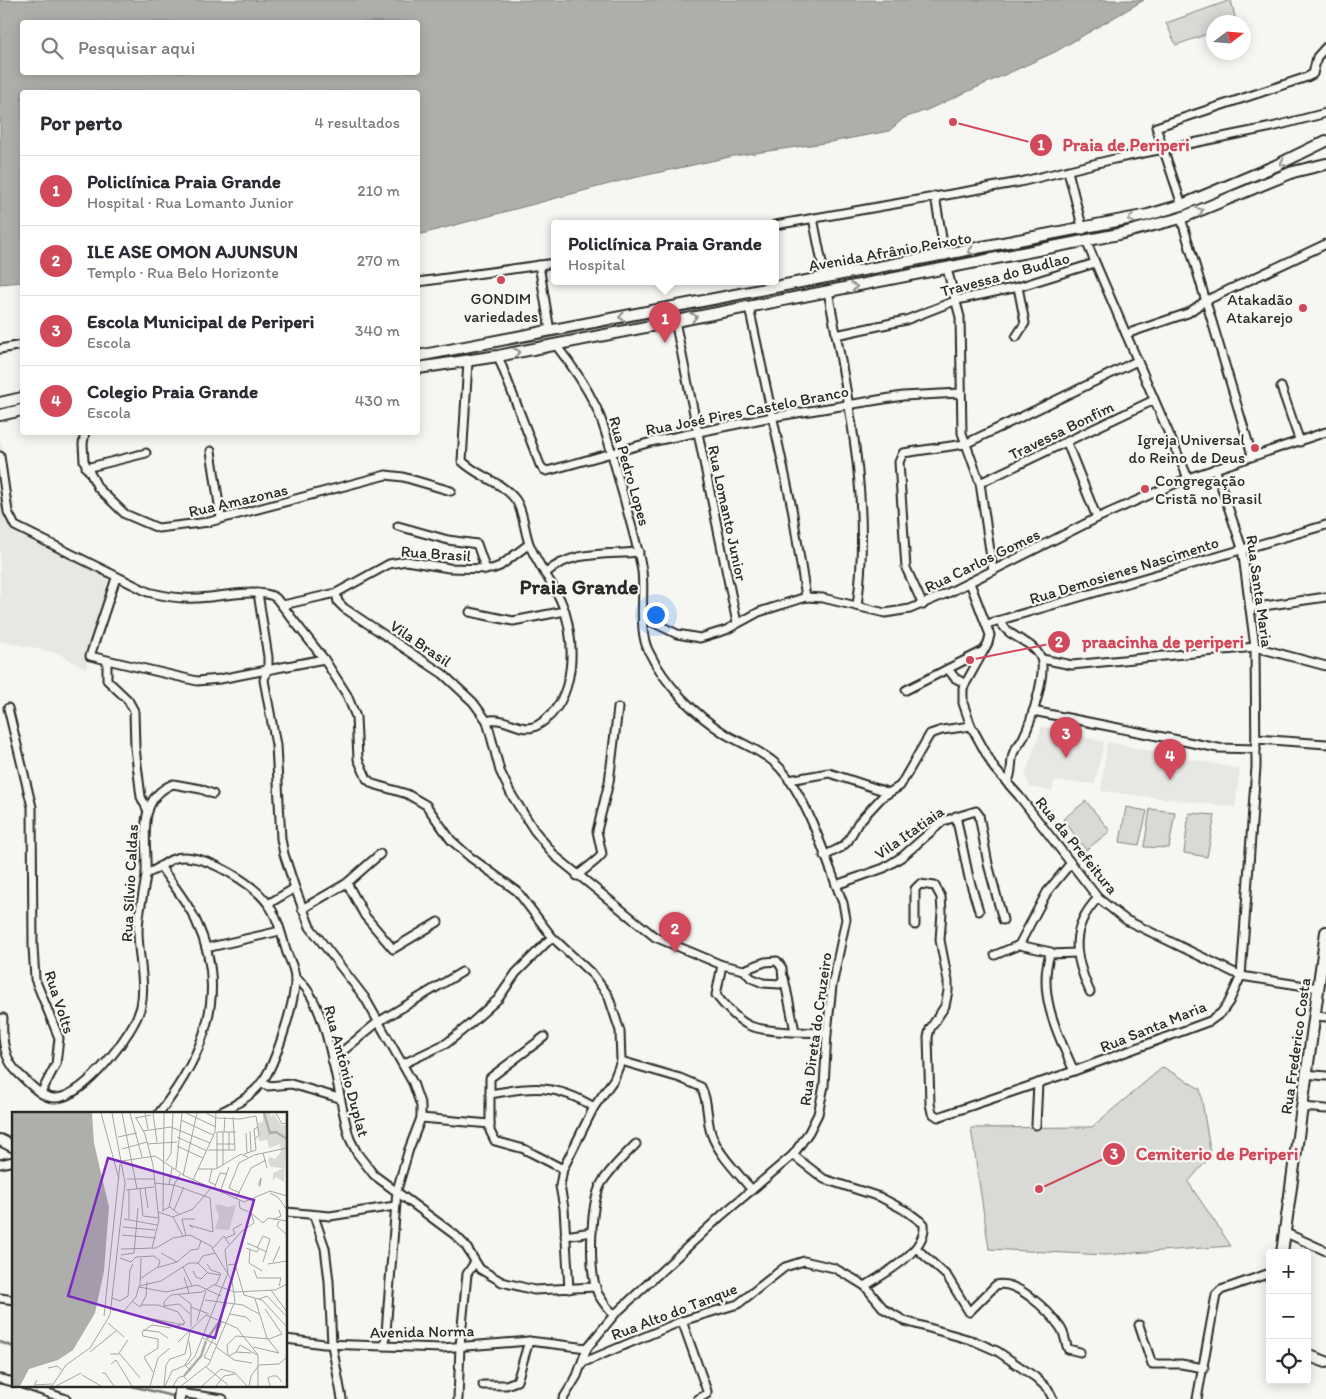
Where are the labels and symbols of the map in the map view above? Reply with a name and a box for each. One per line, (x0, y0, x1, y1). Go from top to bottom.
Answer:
north arrow (1206, 15, 1251, 60)
callout: Praia de Periperi (1028, 128, 1200, 161)
text: Praia de Periperi (1062, 134, 1190, 156)
text: 1 (1038, 136, 1045, 154)
one-way arrow (1279, 156, 1288, 166)
one-way arrow (1195, 206, 1204, 217)
one-way arrow (1126, 213, 1135, 224)
street label: Avenida Afrânio Peixoto (807, 228, 973, 275)
one-way arrow (967, 246, 976, 256)
street label: Travessa do Budlao (938, 248, 1072, 301)
marker: GONDIM variedades (495, 274, 507, 286)
one-way arrow (849, 282, 858, 292)
place label: GONDIM variedades (464, 289, 538, 326)
place label: Atakadão Atakarejo (1226, 290, 1293, 327)
pin: 1 (649, 302, 681, 343)
marker: Atakadão Atakarejo (1297, 302, 1309, 314)
one-way arrow (618, 311, 627, 321)
one-way arrow (690, 313, 698, 323)
one-way arrow (513, 347, 522, 357)
street label: Rua José Pires Castelo Branco (644, 381, 850, 440)
street label: Travessa Bonfim (1006, 397, 1117, 464)
street label: Rua Pedro Lopes (605, 414, 654, 528)
place label: Igreja Universal do Reino de Deus (1129, 430, 1245, 467)
marker: Igreja Universal do Reino de Deus (1249, 442, 1261, 454)
street label: Rua Lomanto Junior (704, 443, 751, 583)
place label: Congregação Cristã no Brasil (1155, 471, 1262, 508)
street label: Rua Amazonas (187, 480, 290, 521)
marker: Congregação Cristã no Brasil (1139, 483, 1151, 495)
street label: Rua Carlos Gomes (921, 524, 1043, 597)
street label: Rua Demosienes Nascimento (1027, 533, 1221, 608)
street label: Rua Santa Maria (1242, 534, 1277, 649)
street label: Rua Brasil (400, 542, 472, 565)
district label: Praia Grande (519, 574, 639, 599)
your location (643, 602, 669, 628)
street label: Vila Brasil (386, 616, 455, 671)
callout: praacinha de periperi (1047, 626, 1254, 659)
text: praacinha de periperi (1081, 631, 1244, 653)
text: 2 (1055, 633, 1063, 651)
pin: 3 (1050, 717, 1082, 758)
pin: 4 (1154, 739, 1186, 780)
street label: Rua da Prefeitura (1031, 793, 1122, 898)
street label: Vila Itatiaia (871, 801, 948, 863)
street label: Rua Sílvio Caldas (117, 824, 142, 942)
pin: 2 (659, 912, 691, 953)
street label: Rua Direta do Cruzeiro (795, 951, 836, 1107)
street label: Rua Volts (40, 968, 79, 1036)
street label: Rua Frederico Costa (1277, 976, 1315, 1116)
street label: Rua Santa Maria (1097, 996, 1210, 1057)
street label: Rua Antônio Duplat (320, 1003, 373, 1139)
inset map (12, 1112, 288, 1386)
callout: Cemiterio de Periperi (1101, 1137, 1308, 1170)
text: Cemiterio de Periperi (1136, 1143, 1298, 1165)
text: 3 (1110, 1145, 1118, 1163)
street label: Rua Alto do Tanque (608, 1279, 740, 1344)
street label: Avenida Norma (370, 1321, 474, 1342)

